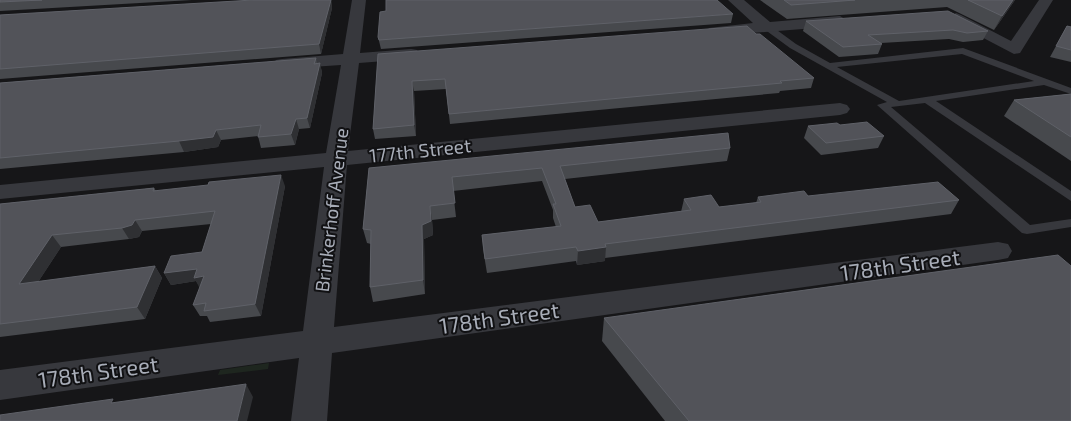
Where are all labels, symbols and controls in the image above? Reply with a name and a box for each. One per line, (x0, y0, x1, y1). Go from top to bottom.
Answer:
street label: Brinkerhoff Avenue (310, 127, 352, 293)
street label: 177th Street (368, 133, 472, 167)
street label: 178th Street (838, 243, 962, 285)
street label: 178th Street (437, 296, 561, 338)
street label: 178th Street (36, 350, 160, 392)

